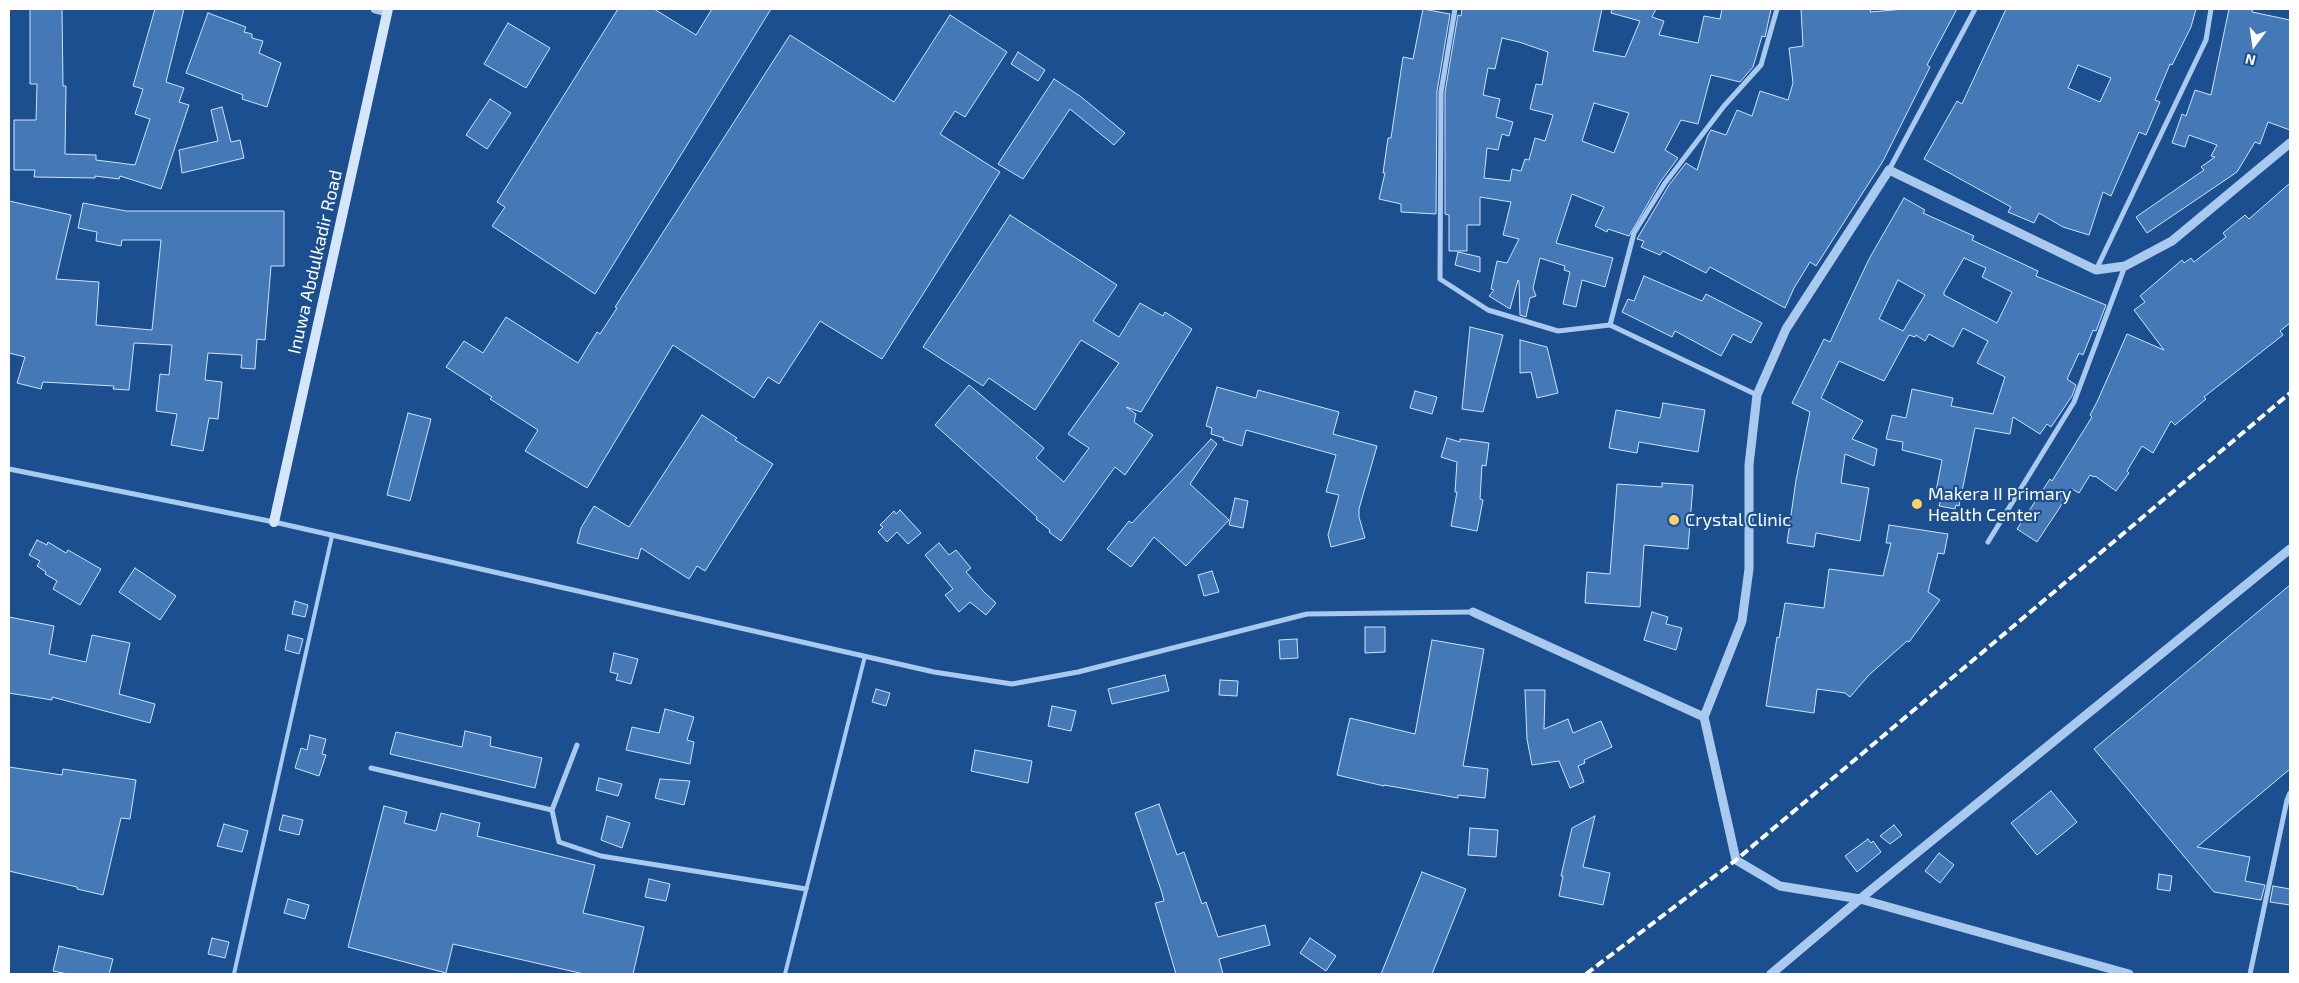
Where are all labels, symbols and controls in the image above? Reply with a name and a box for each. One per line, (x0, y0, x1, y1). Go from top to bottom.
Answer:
north arrow (2229, 20, 2279, 70)
text: N (2243, 51, 2257, 70)
street label: Inuwa Abdulkadir Road (283, 168, 347, 356)
place label: Makera II Primary Health Center (1928, 483, 2071, 526)
marker: Makera II Primary Health Center (1910, 497, 1924, 511)
place label: Crystal Clinic (1685, 509, 1791, 531)
marker: Crystal Clinic (1667, 513, 1681, 527)

